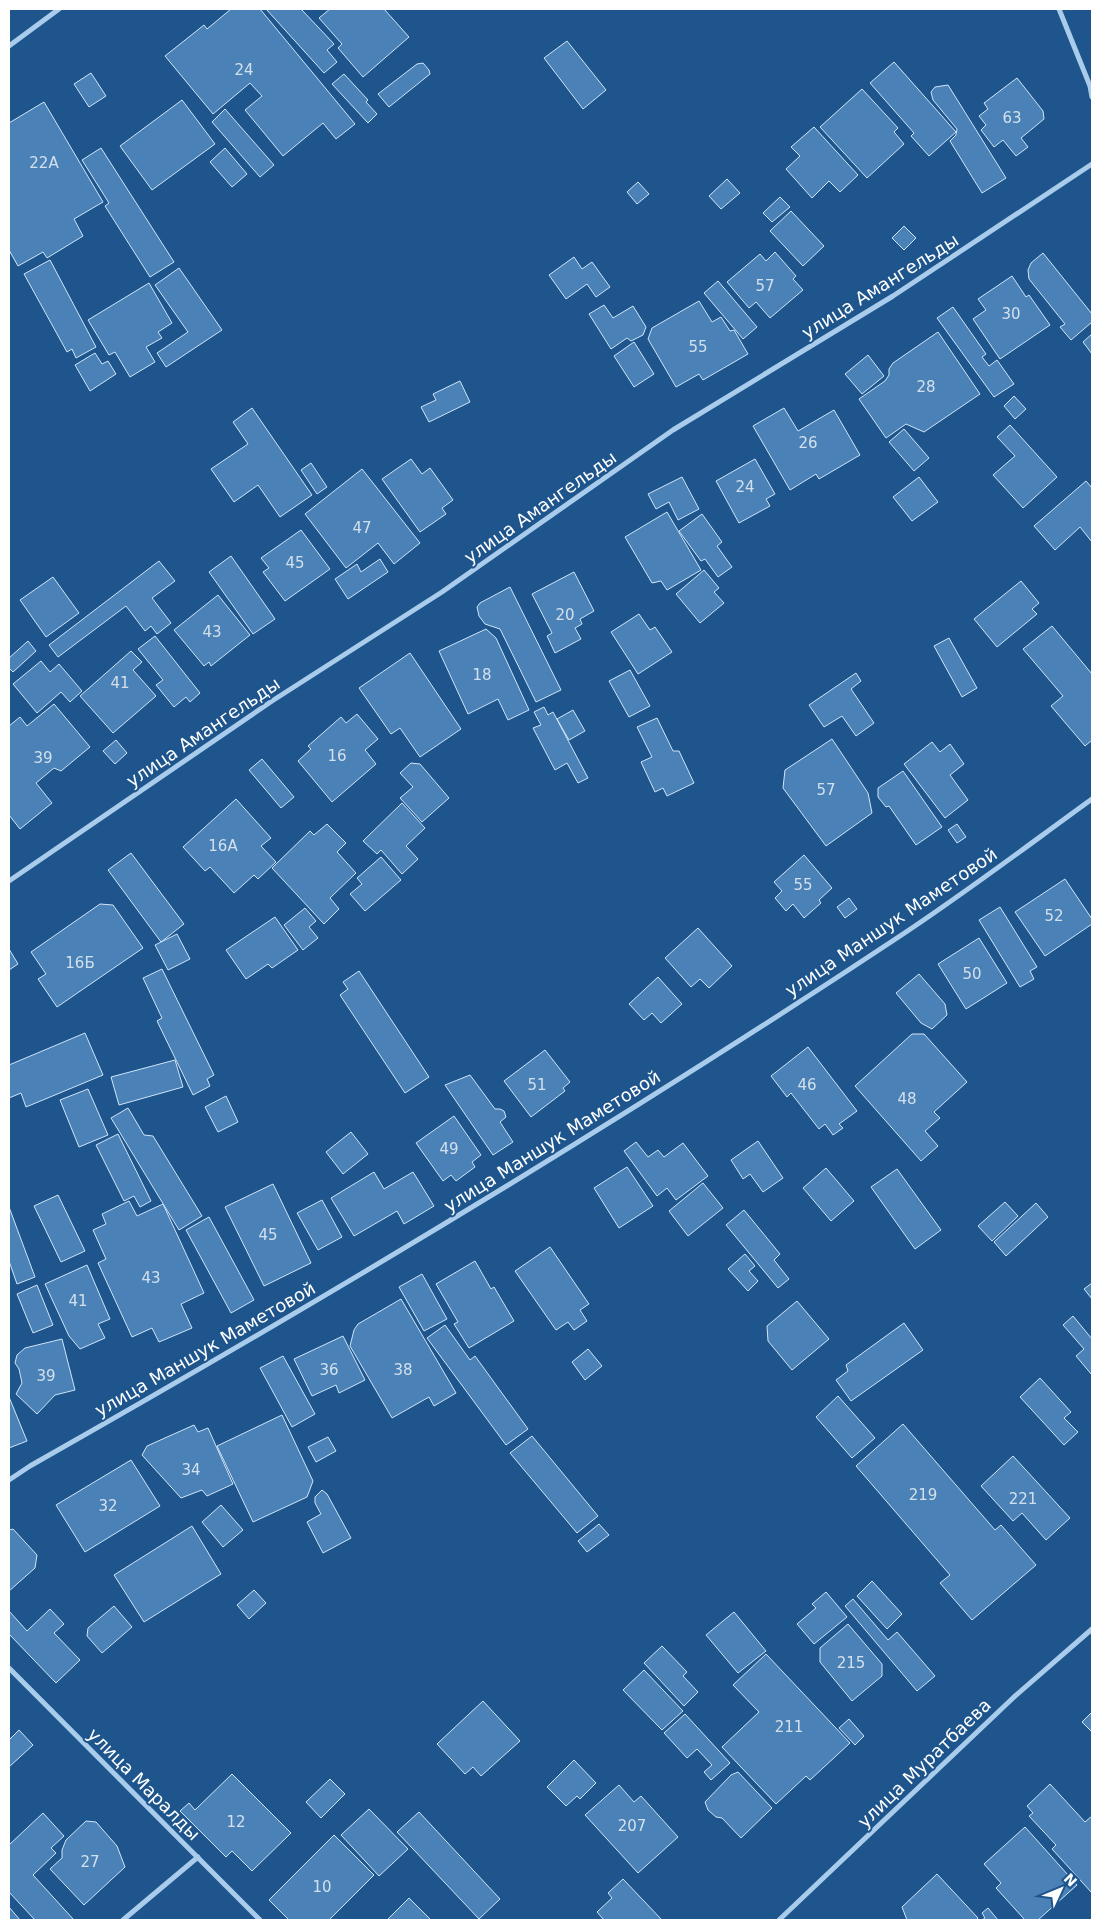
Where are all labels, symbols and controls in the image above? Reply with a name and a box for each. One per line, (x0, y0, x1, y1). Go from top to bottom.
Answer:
house number: 24 (234, 61, 254, 79)
house number: 63 (1002, 109, 1022, 127)
house number: 22А (29, 154, 59, 172)
street label: улица Амангельды (798, 229, 962, 343)
house number: 57 (755, 277, 775, 295)
house number: 30 (1001, 305, 1021, 323)
house number: 55 (688, 338, 708, 356)
house number: 28 (916, 378, 936, 396)
house number: 26 (798, 434, 818, 452)
street label: улица Амангельды (460, 447, 620, 567)
house number: 24 (735, 478, 755, 496)
house number: 47 (352, 519, 372, 537)
house number: 45 (285, 554, 305, 572)
house number: 20 (555, 606, 575, 624)
house number: 43 (202, 623, 222, 641)
house number: 18 (472, 666, 492, 684)
street label: улица Амангельды (122, 673, 284, 791)
house number: 41 (110, 674, 130, 692)
house number: 16 (327, 747, 347, 765)
house number: 39 (33, 749, 53, 767)
house number: 57 (816, 781, 836, 799)
house number: 16А (208, 837, 238, 855)
street label: улица Маншук Маметовой (781, 843, 1001, 1001)
house number: 55 (793, 876, 813, 894)
house number: 52 (1044, 907, 1064, 925)
house number: 16Б (65, 954, 95, 972)
house number: 50 (962, 965, 982, 983)
street label: улица Маншук Маметовой (440, 1066, 664, 1216)
house number: 51 (527, 1076, 547, 1094)
house number: 46 (797, 1076, 817, 1094)
house number: 48 (897, 1090, 917, 1108)
house number: 49 (439, 1140, 459, 1158)
house number: 45 (258, 1226, 278, 1244)
house number: 43 (141, 1269, 161, 1287)
street label: улица Маншук Маметовой (91, 1277, 319, 1421)
house number: 41 (68, 1292, 88, 1310)
house number: 36 (319, 1361, 339, 1379)
house number: 38 (393, 1361, 413, 1379)
house number: 39 (36, 1367, 56, 1385)
house number: 34 (181, 1461, 201, 1479)
house number: 219 (909, 1486, 937, 1504)
house number: 221 (1009, 1490, 1037, 1508)
house number: 32 (98, 1497, 118, 1515)
house number: 215 (837, 1654, 865, 1672)
street label: улица Муратбаева (853, 1694, 995, 1832)
house number: 211 (775, 1718, 803, 1736)
street label: улица Маралды (84, 1724, 204, 1844)
house number: 12 (226, 1813, 246, 1831)
house number: 207 (618, 1817, 646, 1835)
house number: 27 (80, 1853, 100, 1871)
north arrow (1036, 1864, 1086, 1914)
text: N (1061, 1870, 1080, 1890)
house number: 10 (312, 1878, 332, 1896)

